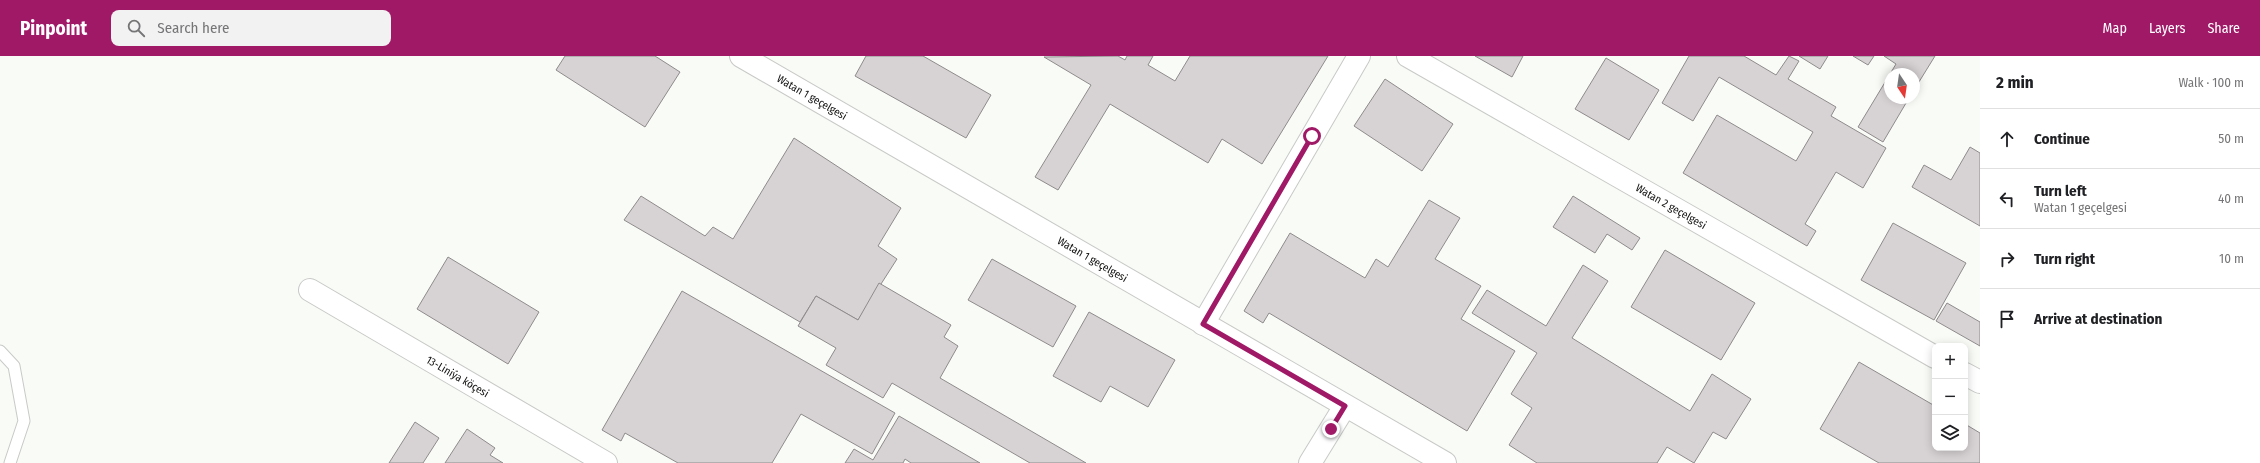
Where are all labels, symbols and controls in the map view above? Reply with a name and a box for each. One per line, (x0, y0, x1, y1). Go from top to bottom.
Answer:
search box (111, 10, 391, 46)
text: Pinpoint (20, 17, 87, 40)
icon: search (125, 17, 147, 39)
text: Search here (157, 19, 230, 37)
text: Map (2103, 20, 2127, 37)
text: Layers (2149, 20, 2185, 37)
text: Share (2207, 20, 2240, 37)
north arrow (1884, 68, 1920, 104)
street label: Watan 1 geçelgesi (774, 72, 849, 123)
text: 2 min (1996, 72, 2034, 93)
text: Walk · 100 m (2178, 75, 2244, 90)
route start (1303, 127, 1321, 145)
icon: ahead (1996, 128, 2018, 150)
text: Continue (2034, 130, 2090, 148)
text: 50 m (2218, 131, 2244, 146)
street label: Watan 2 geçelgesi (1633, 181, 1709, 232)
text: Turn left (2034, 182, 2087, 200)
icon: left (1996, 188, 2018, 210)
text: 40 m (2218, 191, 2244, 206)
text: Watan 1 geçelgesi (2034, 200, 2127, 215)
street label: Watan 1 geçelgesi (1055, 234, 1130, 285)
icon: right (1996, 248, 2018, 270)
text: Turn right (2034, 250, 2095, 268)
text: 10 m (2219, 251, 2244, 266)
icon: arrive (1996, 308, 2018, 330)
text: Arrive at destination (2034, 310, 2162, 328)
map controls (1932, 343, 1968, 451)
button: + (1932, 343, 1968, 379)
street label: 13-Liniýa köçesi (424, 353, 491, 400)
button: − (1932, 379, 1968, 415)
button: layers (1932, 415, 1968, 451)
route end (1322, 420, 1340, 438)

